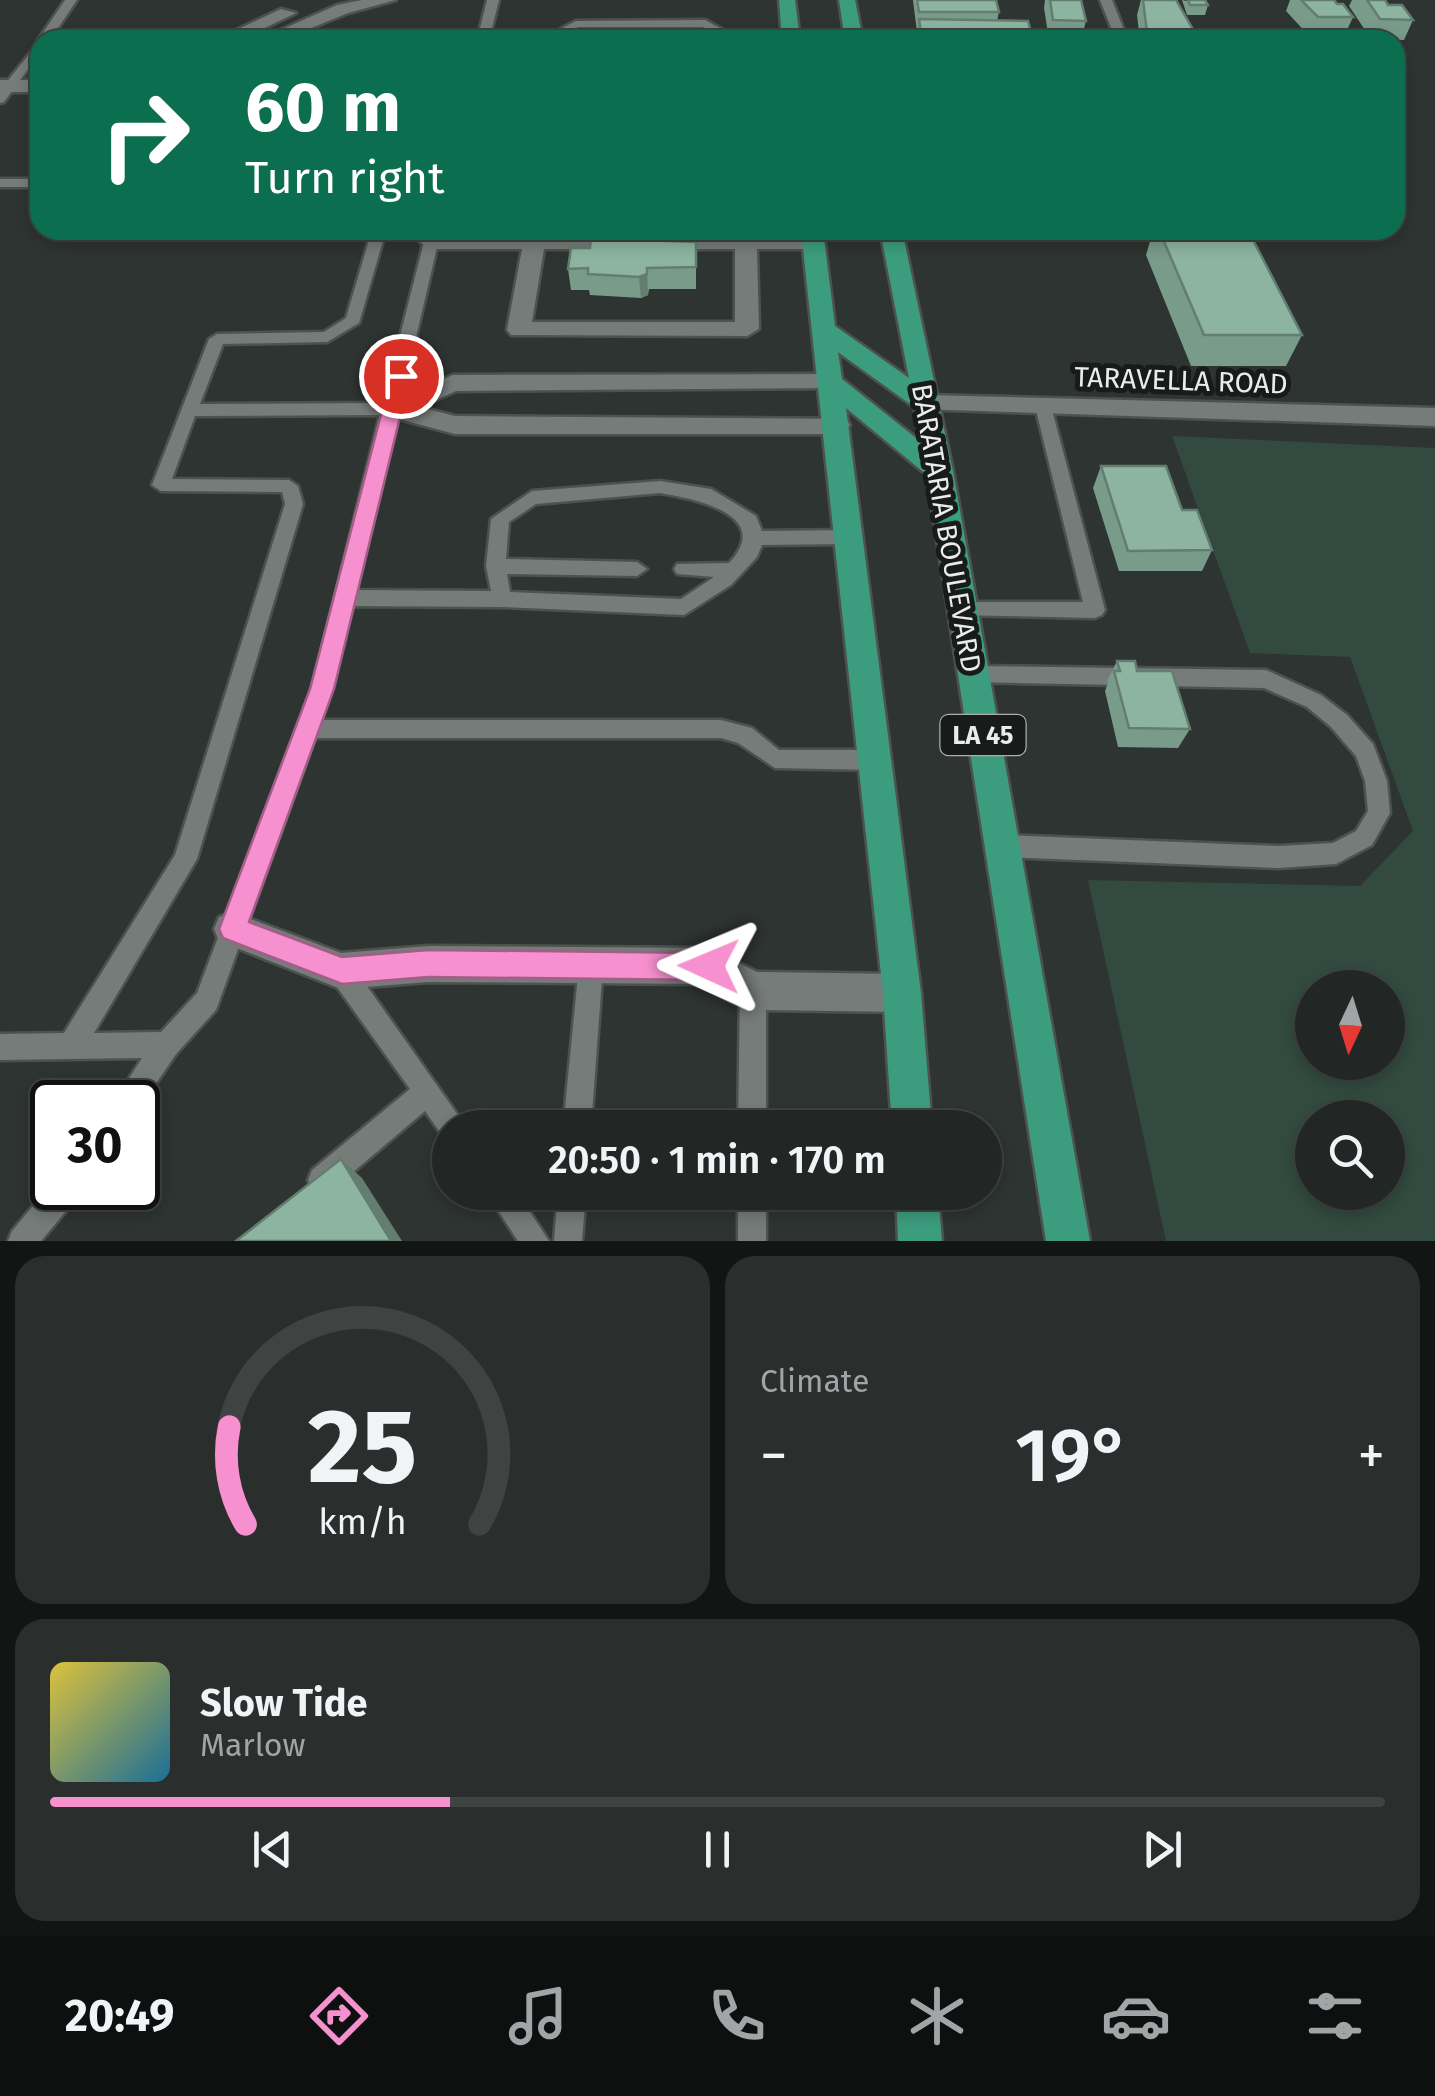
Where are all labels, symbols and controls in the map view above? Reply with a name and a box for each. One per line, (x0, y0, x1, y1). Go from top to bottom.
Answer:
text: 60 m (245, 66, 401, 150)
icon: right (80, 70, 210, 200)
text: Turn right (245, 151, 444, 205)
pin (359, 334, 444, 419)
icon: arrive (374, 349, 429, 404)
street label: TARAVELLA ROAD (1074, 360, 1288, 401)
street label: BARATARIA BOULEVARD (905, 381, 988, 675)
road number: LA 45 (940, 715, 1026, 755)
position arrow (657, 914, 761, 1018)
north arrow (1295, 970, 1405, 1080)
map controls (1295, 970, 1405, 1210)
speed limit sign: 30 (30, 1080, 160, 1210)
button: search (1295, 1100, 1405, 1210)
text: 20:50 · 1 min · 170 m (548, 1137, 886, 1183)
text: Climate (760, 1362, 869, 1400)
text: 25 (308, 1385, 417, 1510)
text: 19° (1015, 1411, 1130, 1501)
text: − (760, 1423, 788, 1489)
text: + (1358, 1423, 1385, 1489)
text: km/h (318, 1501, 407, 1543)
text: Slow Tide (200, 1680, 368, 1726)
text: Marlow (200, 1726, 306, 1764)
icon: previous (245, 1822, 300, 1877)
icon: pause (690, 1822, 745, 1877)
icon: next (1135, 1822, 1190, 1877)
icon: directions (304, 1981, 374, 2051)
icon: music (503, 1981, 573, 2051)
icon: phone (702, 1981, 772, 2051)
icon: climate (902, 1981, 972, 2051)
icon: car (1101, 1981, 1171, 2051)
icon: filters (1300, 1981, 1370, 2051)
text: 20:49 (65, 1989, 175, 2043)

